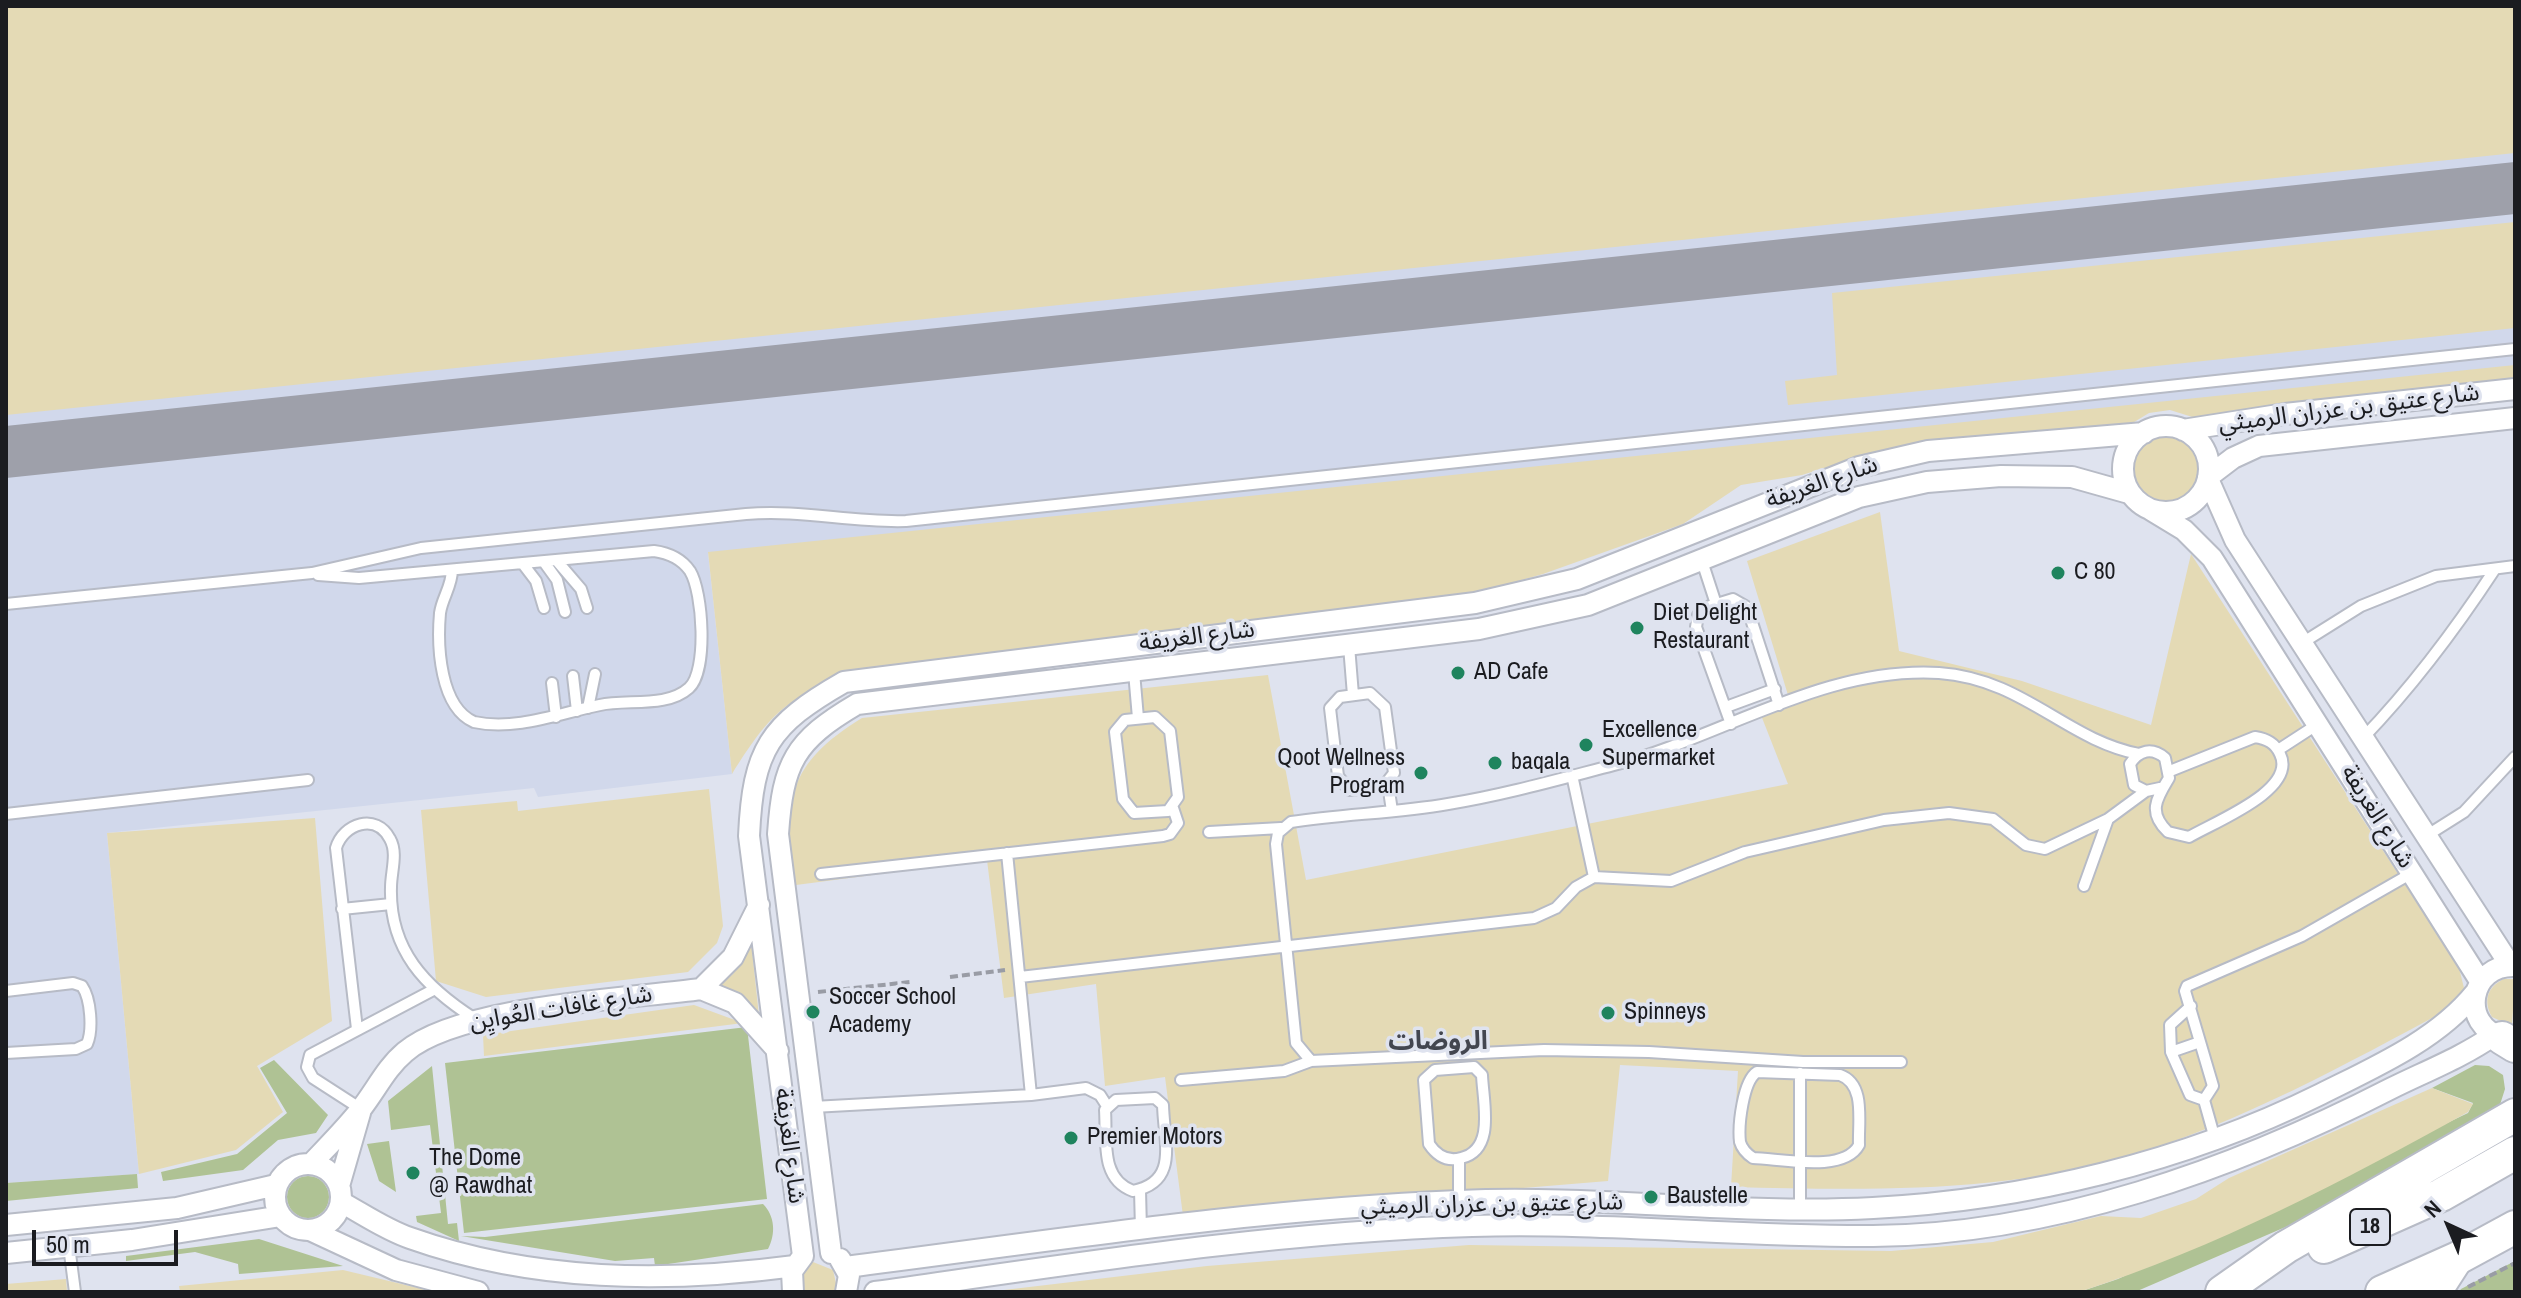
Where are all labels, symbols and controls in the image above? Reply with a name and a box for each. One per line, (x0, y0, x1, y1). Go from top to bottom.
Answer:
street label: شارع عتيق بن عزران الرميثي (2217, 379, 2481, 439)
street label: شارع الغريفة (1762, 450, 1882, 516)
place label: C 80 (2074, 559, 2116, 587)
marker: C 80 (2049, 564, 2067, 582)
place label: Diet Delight Restaurant (1653, 600, 1757, 656)
street label: شارع الغريفة (1138, 616, 1256, 658)
marker: Diet Delight Restaurant (1628, 619, 1646, 637)
place label: AD Cafe (1474, 659, 1548, 687)
marker: AD Cafe (1449, 664, 1467, 682)
place label: Excellence Supermarket (1602, 717, 1715, 773)
marker: Excellence Supermarket (1577, 736, 1595, 754)
place label: Qoot Wellness Program (1277, 745, 1405, 801)
place label: baqala (1511, 749, 1570, 777)
marker: baqala (1486, 754, 1504, 772)
street label: شارع الغريفة (2334, 760, 2420, 874)
marker: Qoot Wellness Program (1412, 764, 1430, 782)
street label: شارع غافات العُوايِن (468, 980, 654, 1038)
place label: Soccer School Academy (829, 984, 956, 1040)
place label: Spinneys (1624, 999, 1706, 1027)
marker: Soccer School Academy (804, 1003, 822, 1021)
marker: Spinneys (1599, 1004, 1617, 1022)
district label: الروضات (1388, 1026, 1488, 1058)
street label: شارع الغريفة (768, 1087, 810, 1205)
place label: Premier Motors (1087, 1124, 1223, 1152)
marker: Premier Motors (1062, 1129, 1080, 1147)
place label: The Dome @ Rawdhat (429, 1145, 532, 1201)
marker: The Dome @ Rawdhat (404, 1164, 422, 1182)
place label: Baustelle (1667, 1183, 1748, 1211)
north arrow (2409, 1186, 2489, 1266)
street label: شارع عتيق بن عزران الرميثي (1360, 1188, 1624, 1222)
marker: Baustelle (1642, 1188, 1660, 1206)
text: N (2417, 1193, 2447, 1224)
road number: 18 (2350, 1209, 2390, 1245)
scale bar (36, 1214, 182, 1264)
text: 50 m (46, 1228, 90, 1260)

